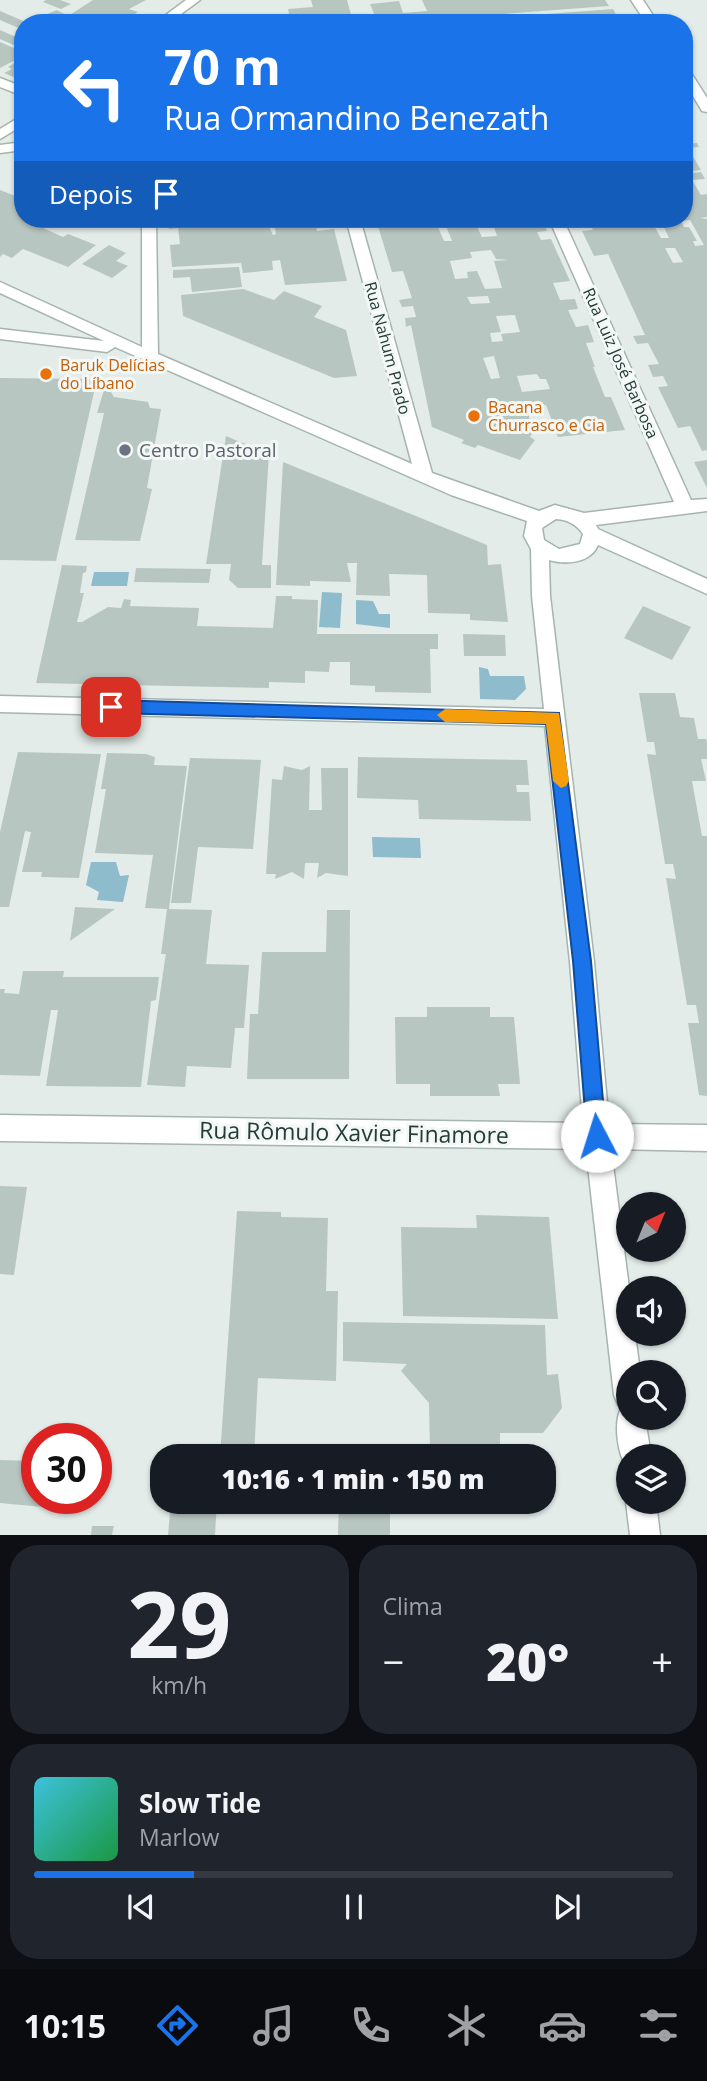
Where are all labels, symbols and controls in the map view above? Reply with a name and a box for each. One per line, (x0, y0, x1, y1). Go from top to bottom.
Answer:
text: 70 m (164, 33, 281, 99)
icon: left (49, 42, 140, 133)
text: Rua Ormandino Benezath (164, 96, 549, 139)
icon: arrive (147, 175, 185, 213)
text: Depois (49, 176, 133, 212)
street label: Rua Nahum Prado (360, 279, 416, 417)
street label: Rua Luiz José Barbosa (578, 284, 664, 442)
place label: Baruk Delícias do Líbano (60, 354, 165, 394)
marker: Baruk Delícias do Líbano (38, 366, 54, 382)
place label: Bacana Churrasco e Cia (488, 396, 605, 436)
marker: Bacana Churrasco e Cia (466, 408, 482, 424)
place label: Centro Pastoral (139, 437, 277, 463)
marker: Centro Pastoral (117, 442, 133, 458)
pin (81, 677, 141, 737)
icon: arrive (92, 688, 130, 726)
position arrow (560, 1099, 634, 1173)
street label: Rua Rômulo Xavier Finamore (199, 1113, 509, 1151)
north arrow (616, 1192, 686, 1262)
map controls (616, 1192, 686, 1514)
button: sound (616, 1276, 686, 1346)
button: search (616, 1360, 686, 1430)
speed limit sign: 30 (21, 1423, 112, 1514)
button: layers (616, 1444, 686, 1514)
text: 10:16 · 1 min · 150 m (222, 1461, 484, 1497)
text: 29 (127, 1561, 231, 1685)
text: Clima (383, 1590, 443, 1622)
text: 20° (486, 1625, 569, 1696)
text: − (383, 1635, 404, 1687)
text: + (651, 1635, 673, 1687)
text: km/h (151, 1669, 207, 1701)
text: Slow Tide (139, 1785, 261, 1821)
text: Marlow (139, 1821, 219, 1853)
icon: previous (122, 1888, 160, 1926)
icon: pause (335, 1888, 373, 1926)
icon: next (548, 1888, 586, 1926)
icon: directions (153, 2001, 202, 2050)
icon: music (249, 2001, 298, 2050)
icon: phone (346, 2001, 395, 2050)
icon: climate (442, 2001, 491, 2050)
icon: car (538, 2001, 587, 2050)
icon: filters (634, 2001, 683, 2050)
text: 10:15 (24, 2004, 106, 2047)

